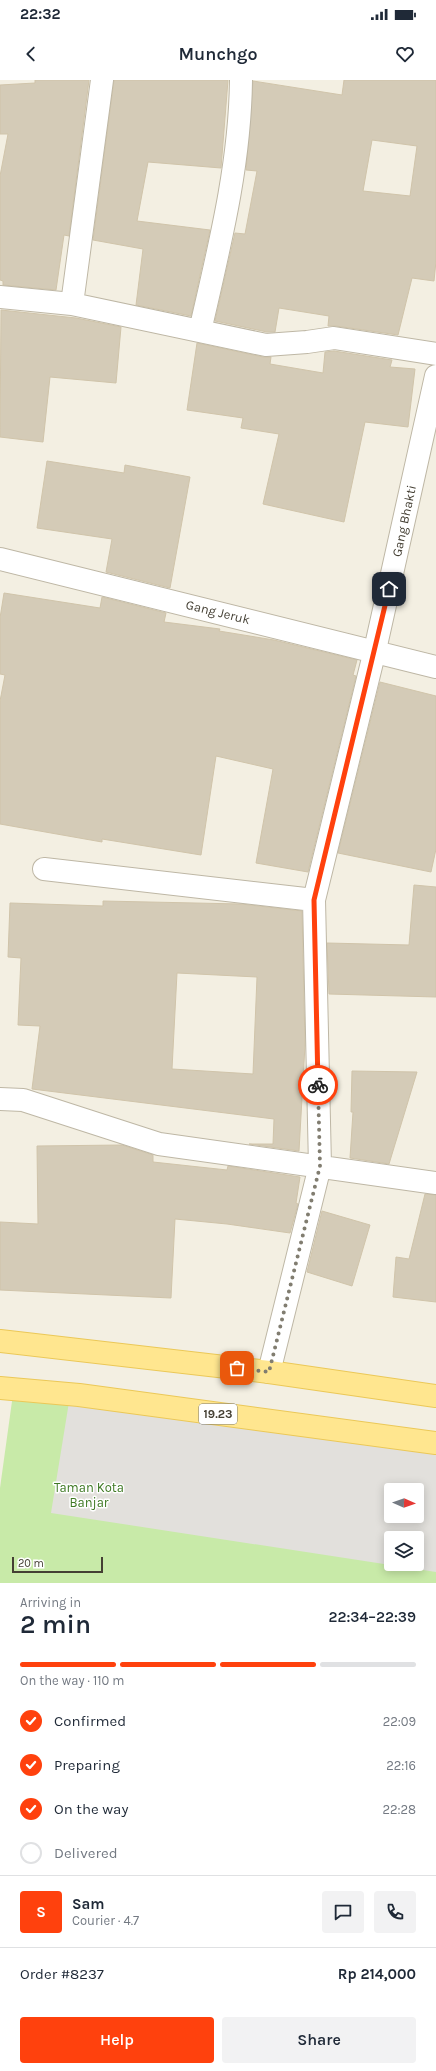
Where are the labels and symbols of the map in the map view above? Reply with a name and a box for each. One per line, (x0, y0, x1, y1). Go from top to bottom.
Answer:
street label: Gang Bhakti (389, 484, 419, 558)
pin (372, 572, 406, 606)
street label: Gang Jeruk (184, 597, 252, 627)
courier (298, 1065, 338, 1105)
pin (220, 1351, 254, 1385)
road number: 19.23 (199, 1404, 237, 1424)
park label: Taman Kota Banjar (54, 1480, 124, 1510)
north arrow (384, 1483, 424, 1523)
scale bar (12, 1555, 103, 1574)

